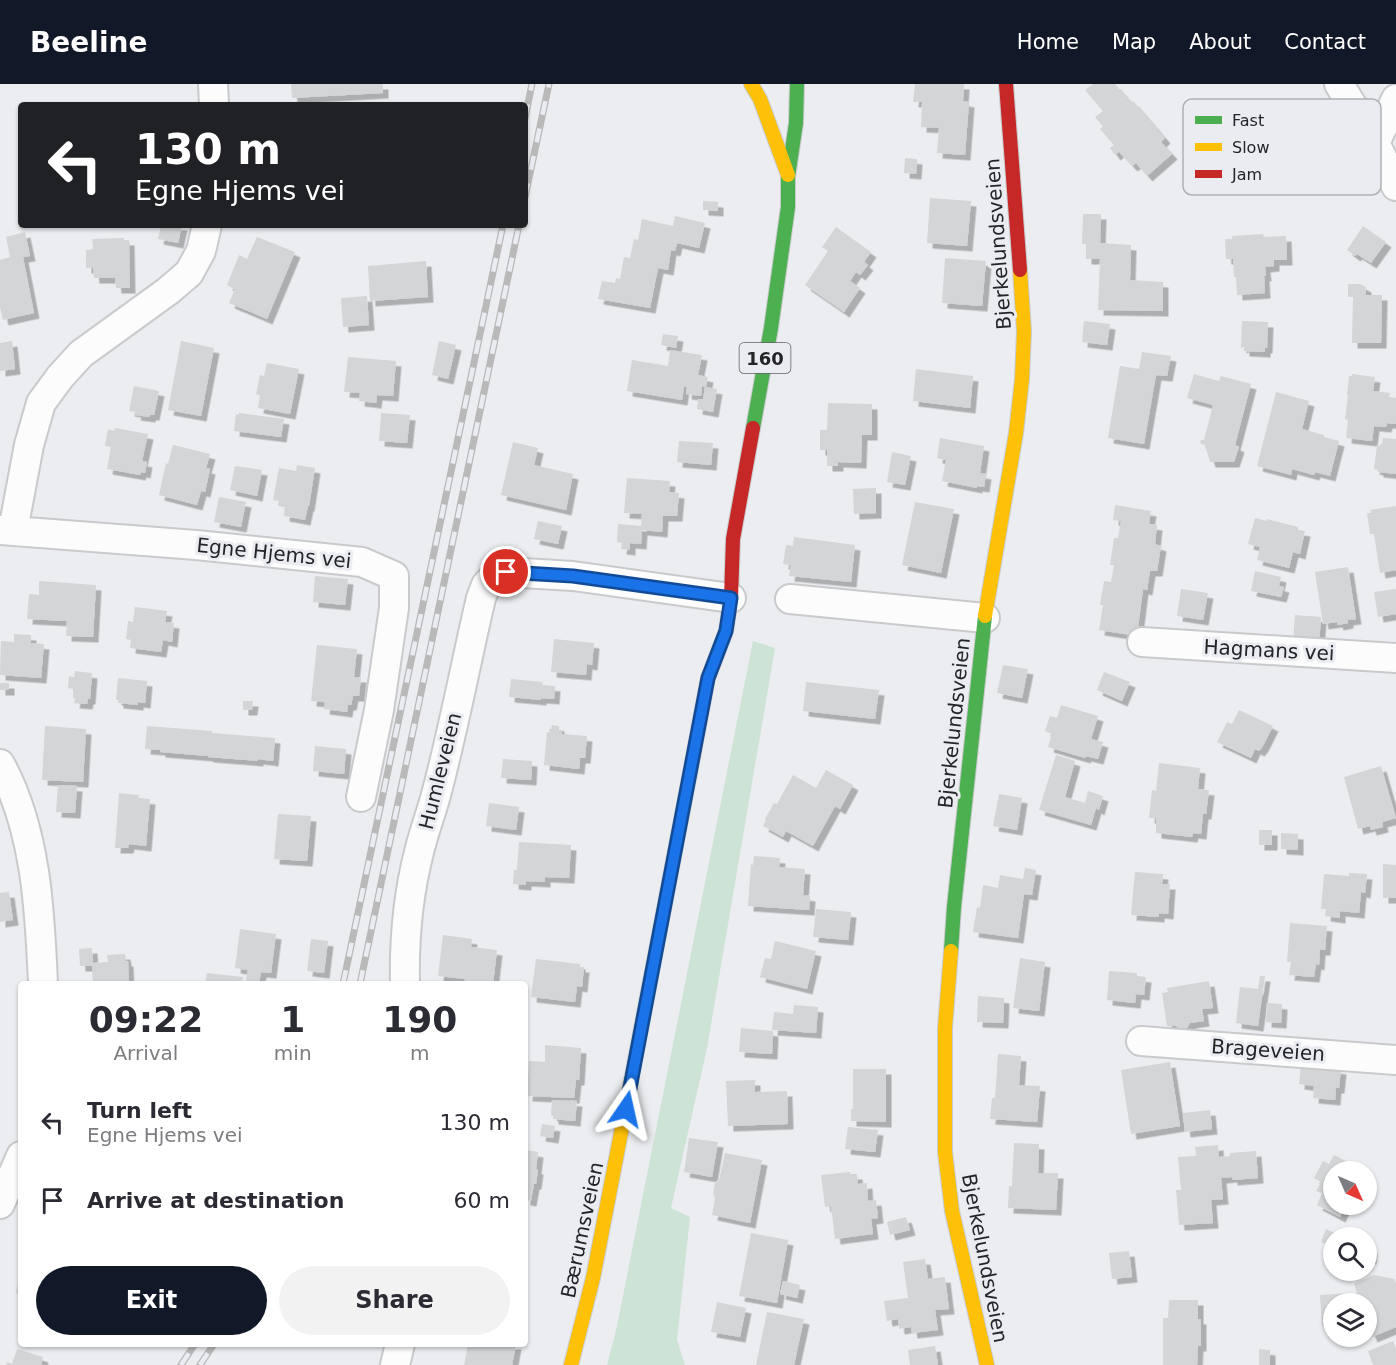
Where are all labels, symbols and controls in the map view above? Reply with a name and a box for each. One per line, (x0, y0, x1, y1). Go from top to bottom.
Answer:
text: Beeline (30, 26, 147, 59)
text: Home (1017, 30, 1079, 54)
text: Map (1112, 30, 1156, 54)
text: About (1189, 30, 1251, 54)
text: Contact (1284, 30, 1366, 54)
legend (1183, 99, 1381, 195)
text: Fast (1232, 111, 1264, 130)
text: 130 m (135, 125, 281, 174)
icon: left (36, 126, 114, 204)
text: Slow (1232, 138, 1269, 157)
street label: Bjerkelundsveien (980, 158, 1016, 330)
text: Jam (1231, 165, 1262, 184)
text: Egne Hjems vei (135, 175, 345, 206)
road number: 160 (740, 343, 790, 373)
street label: Egne Hjems vei (195, 533, 353, 573)
pin (480, 546, 531, 597)
icon: arrive (489, 555, 522, 588)
street label: Hagmans vei (1203, 635, 1335, 665)
street label: Bjerkelundsveien (933, 636, 975, 810)
street label: Humleveien (414, 710, 466, 832)
text: 09:22 (89, 999, 203, 1040)
text: 1 (280, 999, 305, 1040)
text: 190 (382, 999, 457, 1040)
street label: Brageveien (1210, 1034, 1326, 1066)
text: Arrival (113, 1041, 178, 1065)
text: min (274, 1041, 312, 1065)
text: m (410, 1041, 430, 1065)
position arrow (594, 1077, 658, 1141)
text: Turn left (87, 1098, 192, 1123)
icon: left (36, 1106, 69, 1139)
text: 130 m (440, 1110, 510, 1135)
text: Egne Hjems vei (87, 1123, 243, 1147)
street label: Bærumsveien (556, 1160, 608, 1300)
north arrow (1323, 1161, 1377, 1215)
map controls (1323, 1161, 1377, 1347)
street label: Bjerkelundsveien (957, 1171, 1013, 1345)
icon: arrive (36, 1184, 69, 1217)
text: Arrive at destination (87, 1188, 344, 1213)
text: 60 m (454, 1188, 510, 1213)
button: search (1323, 1227, 1377, 1281)
button: Exit (36, 1266, 267, 1335)
button: Share (279, 1266, 510, 1335)
button: layers (1323, 1293, 1377, 1347)

